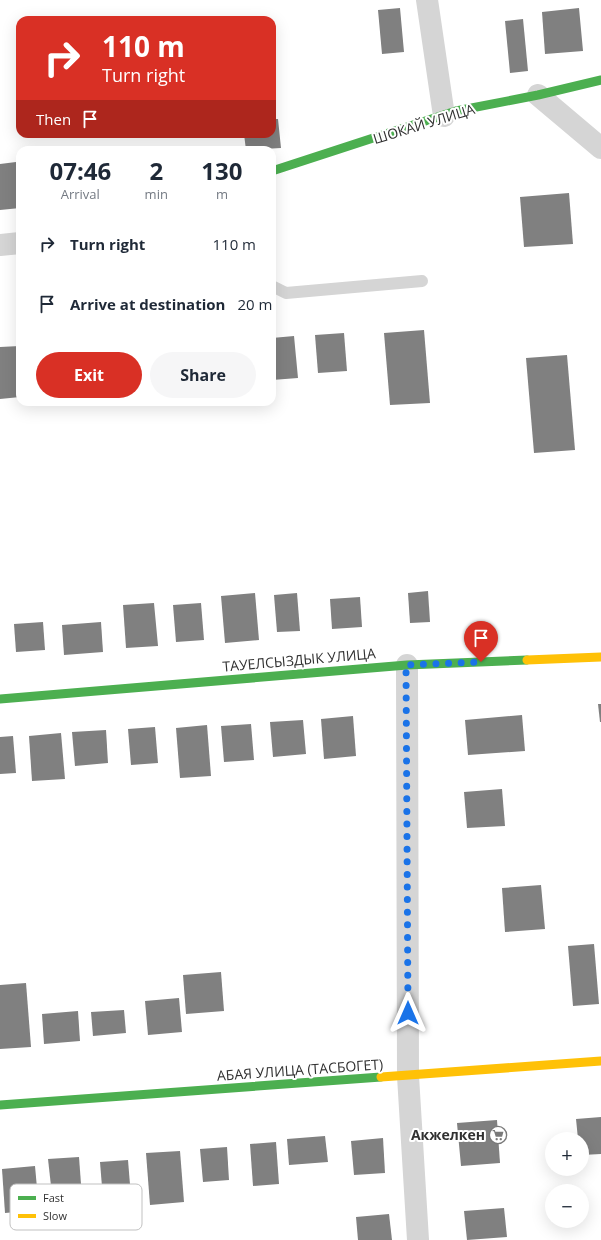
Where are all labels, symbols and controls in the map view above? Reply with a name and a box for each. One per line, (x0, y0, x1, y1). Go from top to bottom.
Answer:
text: 110 m (102, 27, 185, 65)
icon: right (36, 32, 88, 84)
text: Turn right (102, 63, 185, 87)
street label: ШОКАЙ УЛИЦА (371, 99, 477, 148)
icon: arrive (79, 108, 101, 130)
text: Then (36, 109, 71, 129)
text: 07:46 (49, 154, 111, 187)
text: 2 (149, 154, 163, 187)
text: 130 (201, 154, 243, 187)
text: Arrival (61, 185, 100, 203)
text: min (145, 185, 168, 203)
text: m (216, 185, 228, 203)
icon: right (36, 233, 58, 255)
text: Turn right (70, 234, 145, 254)
text: 110 m (212, 234, 256, 254)
icon: arrive (36, 293, 58, 315)
text: Arrive at destination (70, 294, 225, 314)
text: 20 m (237, 294, 272, 314)
button: Exit (36, 352, 142, 398)
button: Share (150, 352, 256, 398)
pin (464, 621, 498, 662)
icon: arrive (470, 627, 492, 649)
street label: ТАУЕЛСЫЗДЫК УЛИЦА (222, 643, 376, 676)
position arrow (387, 992, 429, 1034)
street label: АБАЯ УЛИЦА (ТАСБОГЕТ) (216, 1054, 384, 1085)
place label: Акжелкен (411, 1125, 485, 1144)
supermarket icon: Акжелкен (488, 1125, 508, 1145)
map controls (545, 1132, 589, 1228)
button: + (545, 1132, 589, 1176)
legend (10, 1184, 142, 1230)
button: − (545, 1184, 589, 1228)
text: Fast (43, 1190, 64, 1205)
text: Slow (43, 1208, 67, 1223)

